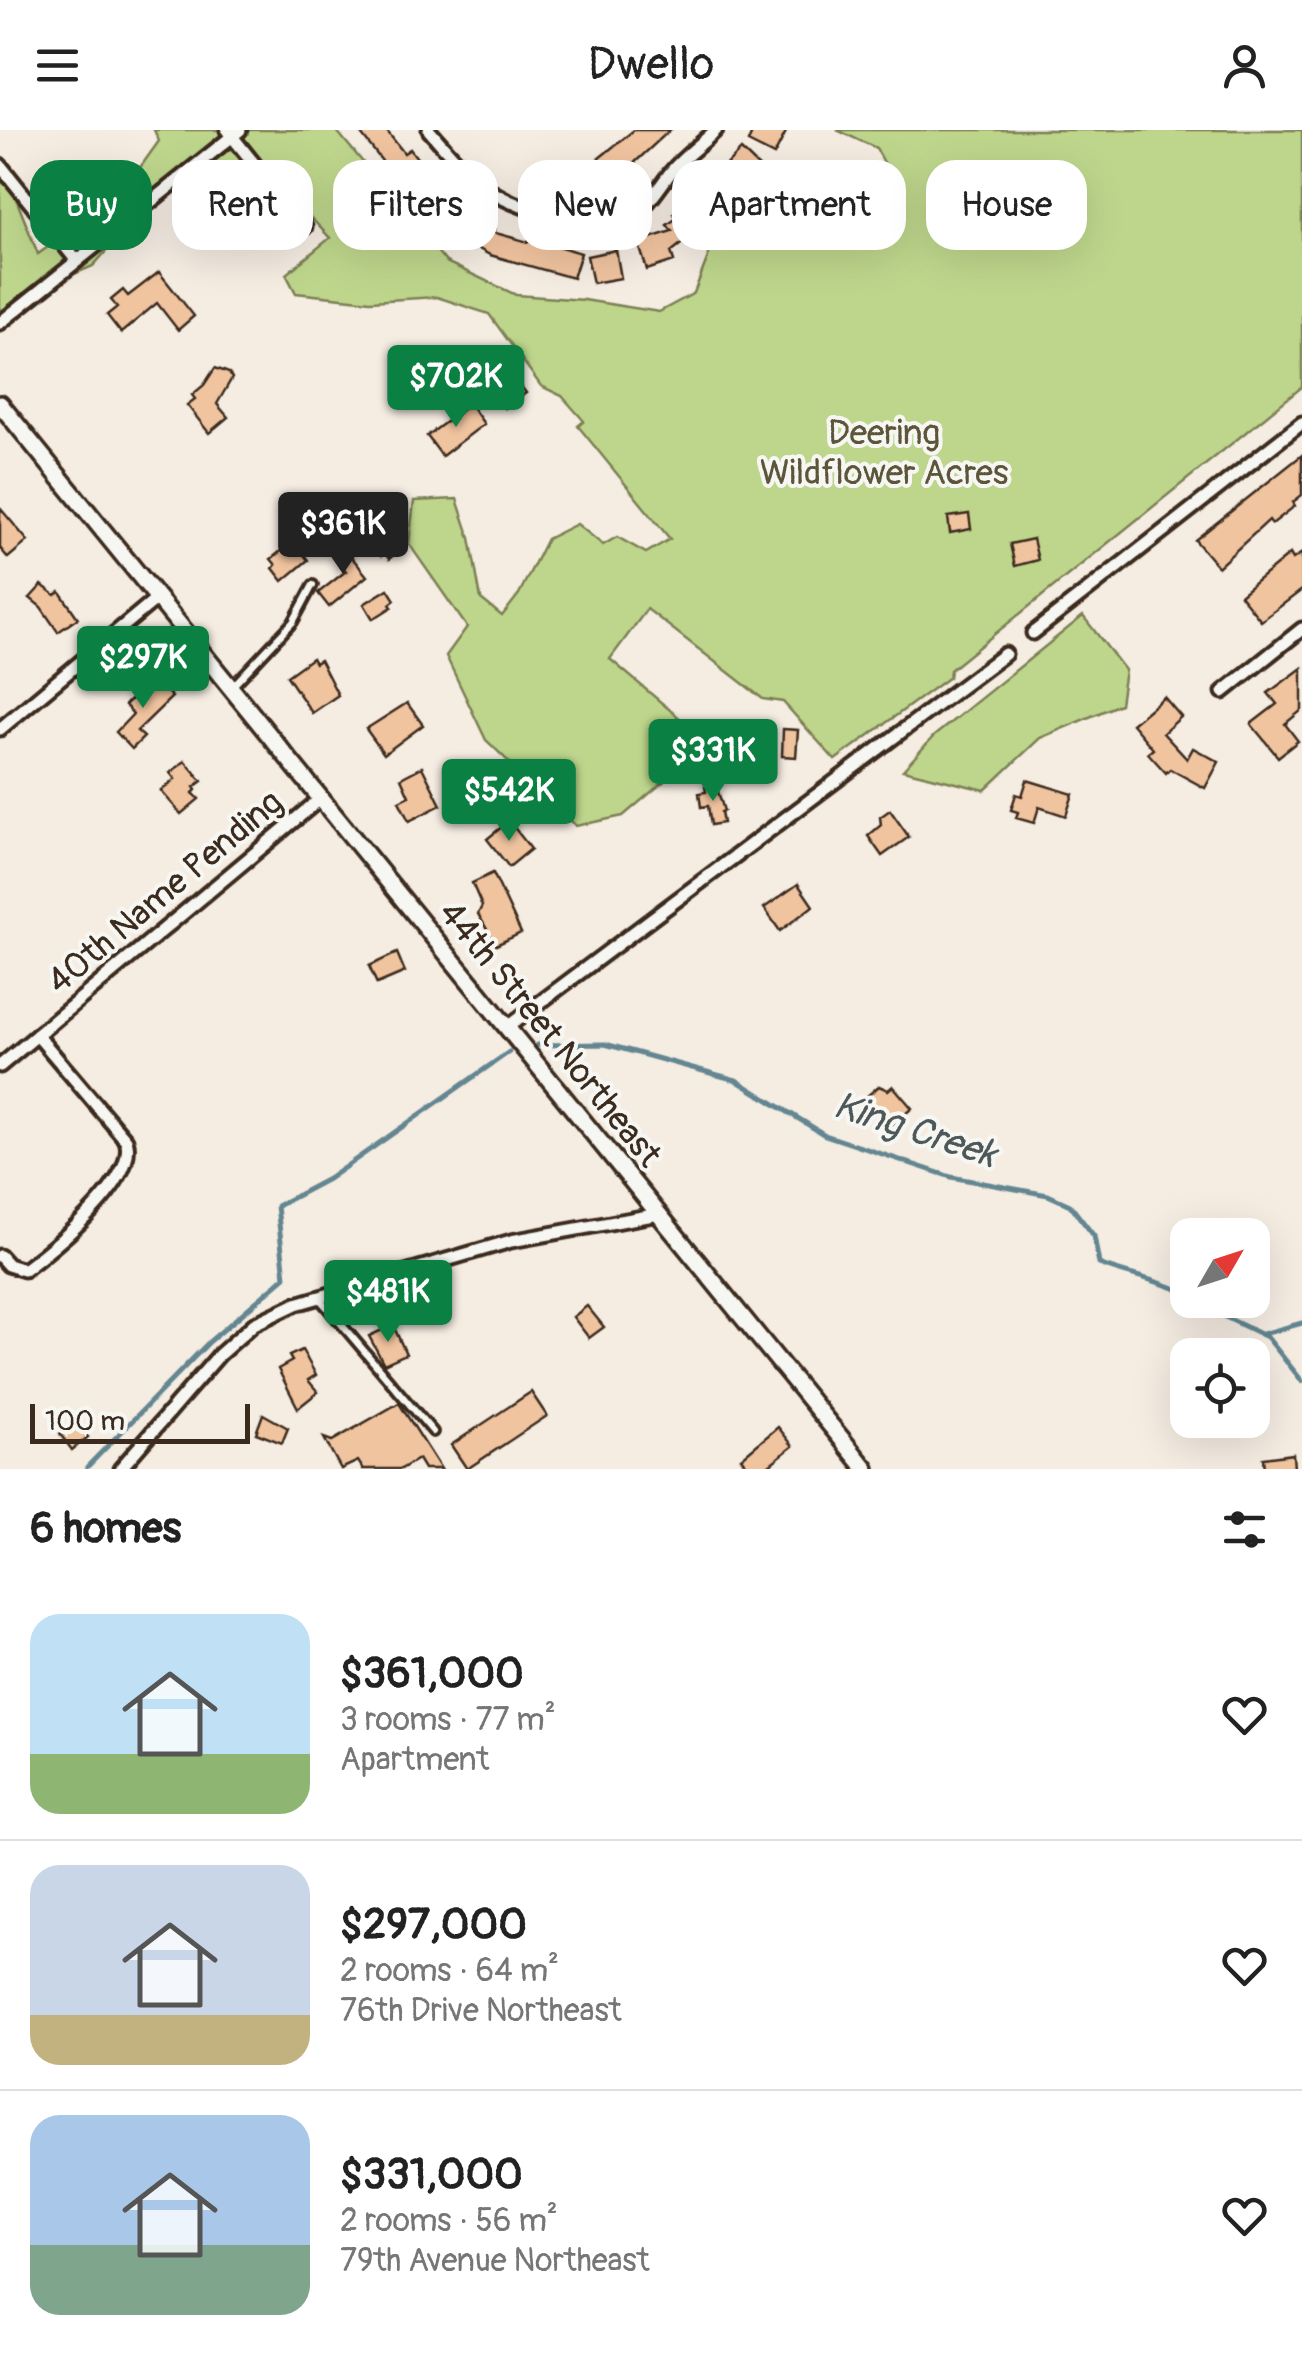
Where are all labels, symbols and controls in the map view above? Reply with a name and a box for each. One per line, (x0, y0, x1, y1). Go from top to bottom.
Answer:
text: Dwello (588, 37, 714, 93)
icon: menu (30, 38, 85, 93)
icon: person (1217, 38, 1272, 93)
chip: Buy (30, 160, 152, 250)
chip: Rent (172, 160, 313, 250)
chip: Filters (333, 160, 498, 250)
chip: New (518, 160, 652, 250)
chip: Apartment (672, 160, 906, 250)
chip: House (926, 160, 1087, 250)
pin: $702K (386, 345, 526, 430)
text: $702K (409, 357, 503, 397)
park label: Deering Wildflower Acres (760, 411, 1009, 495)
pin: $361K (273, 492, 413, 577)
text: $361K (300, 504, 386, 544)
pin: $297K (73, 626, 213, 711)
text: $297K (99, 638, 187, 678)
pin: $331K (643, 719, 783, 804)
text: $331K (671, 731, 755, 771)
pin: $542K (439, 759, 579, 844)
text: $542K (464, 771, 554, 811)
street label: 40th Name Pending (38, 781, 292, 1003)
street label: 44th Street Northeast (429, 892, 671, 1177)
water label: King Creek (828, 1081, 1005, 1180)
north arrow (1170, 1218, 1270, 1318)
map controls (1170, 1218, 1270, 1438)
pin: $481K (318, 1260, 458, 1345)
text: $481K (346, 1272, 430, 1312)
button: locate (1170, 1338, 1270, 1438)
scale bar (30, 1399, 250, 1444)
text: 100 m (45, 1404, 125, 1439)
icon: filters (1217, 1502, 1272, 1557)
text: 6 homes (30, 1503, 181, 1555)
text: $361,000 (340, 1648, 524, 1700)
icon: home (110, 1654, 230, 1774)
icon: heart (1217, 1687, 1272, 1742)
text: 3 rooms · 77 m² (340, 1700, 556, 1740)
text: Apartment (340, 1740, 489, 1780)
text: $297,000 (340, 1899, 527, 1951)
icon: home (110, 1905, 230, 2025)
icon: heart (1217, 1938, 1272, 1993)
text: 2 rooms · 64 m² (340, 1951, 559, 1991)
text: 76th Drive Northeast (340, 1991, 622, 2031)
text: $331,000 (340, 2149, 523, 2201)
icon: home (110, 2155, 230, 2275)
icon: heart (1217, 2188, 1272, 2243)
text: 2 rooms · 56 m² (340, 2201, 558, 2241)
text: 79th Avenue Northeast (340, 2241, 650, 2281)

